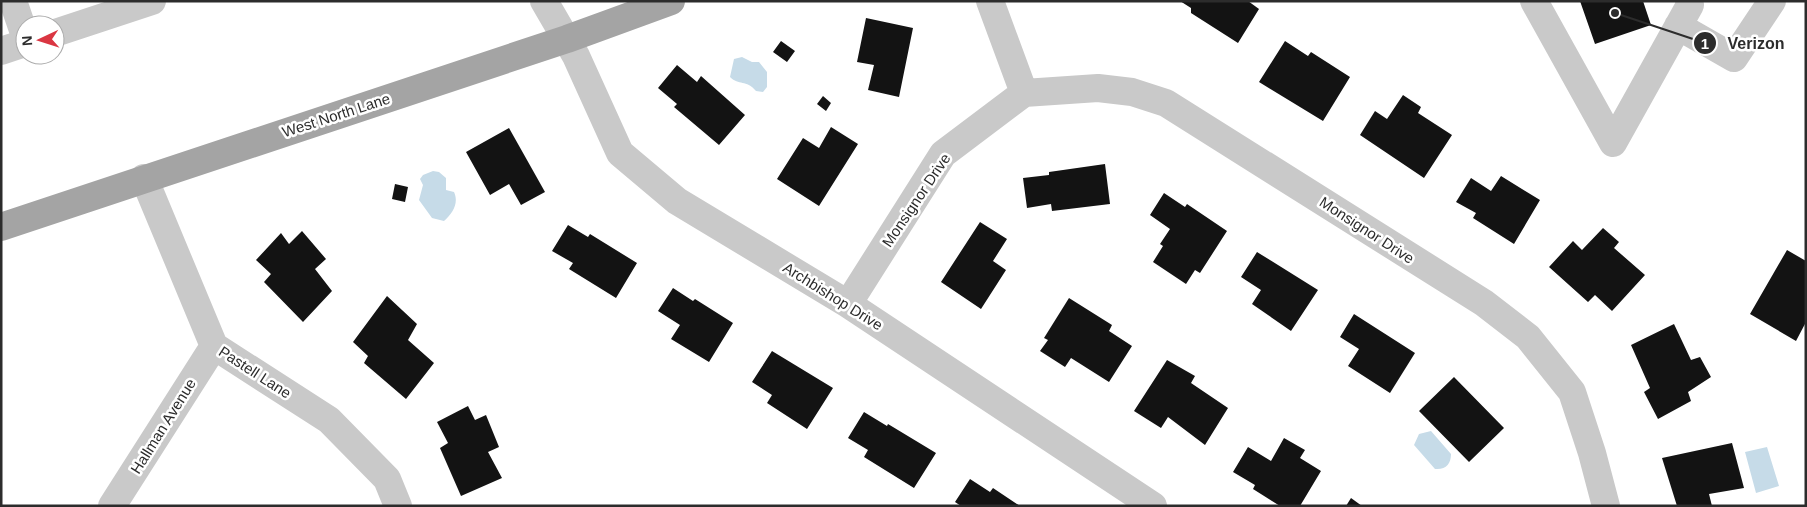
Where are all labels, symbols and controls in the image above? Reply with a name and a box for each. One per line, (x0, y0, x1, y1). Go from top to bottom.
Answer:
north arrow (15, 15, 65, 65)
callout: Verizon (1693, 28, 1794, 59)
text: N (19, 35, 35, 47)
text: 1 (1701, 35, 1709, 52)
text: Verizon (1728, 35, 1784, 52)
street label: West North Lane (280, 90, 392, 140)
street label: Monsignor Drive (878, 150, 954, 250)
street label: Monsignor Drive (1317, 193, 1417, 267)
street label: Archbishop Drive (780, 259, 886, 333)
street label: Pastell Lane (216, 342, 294, 402)
street label: Hallman Avenue (127, 375, 199, 477)

